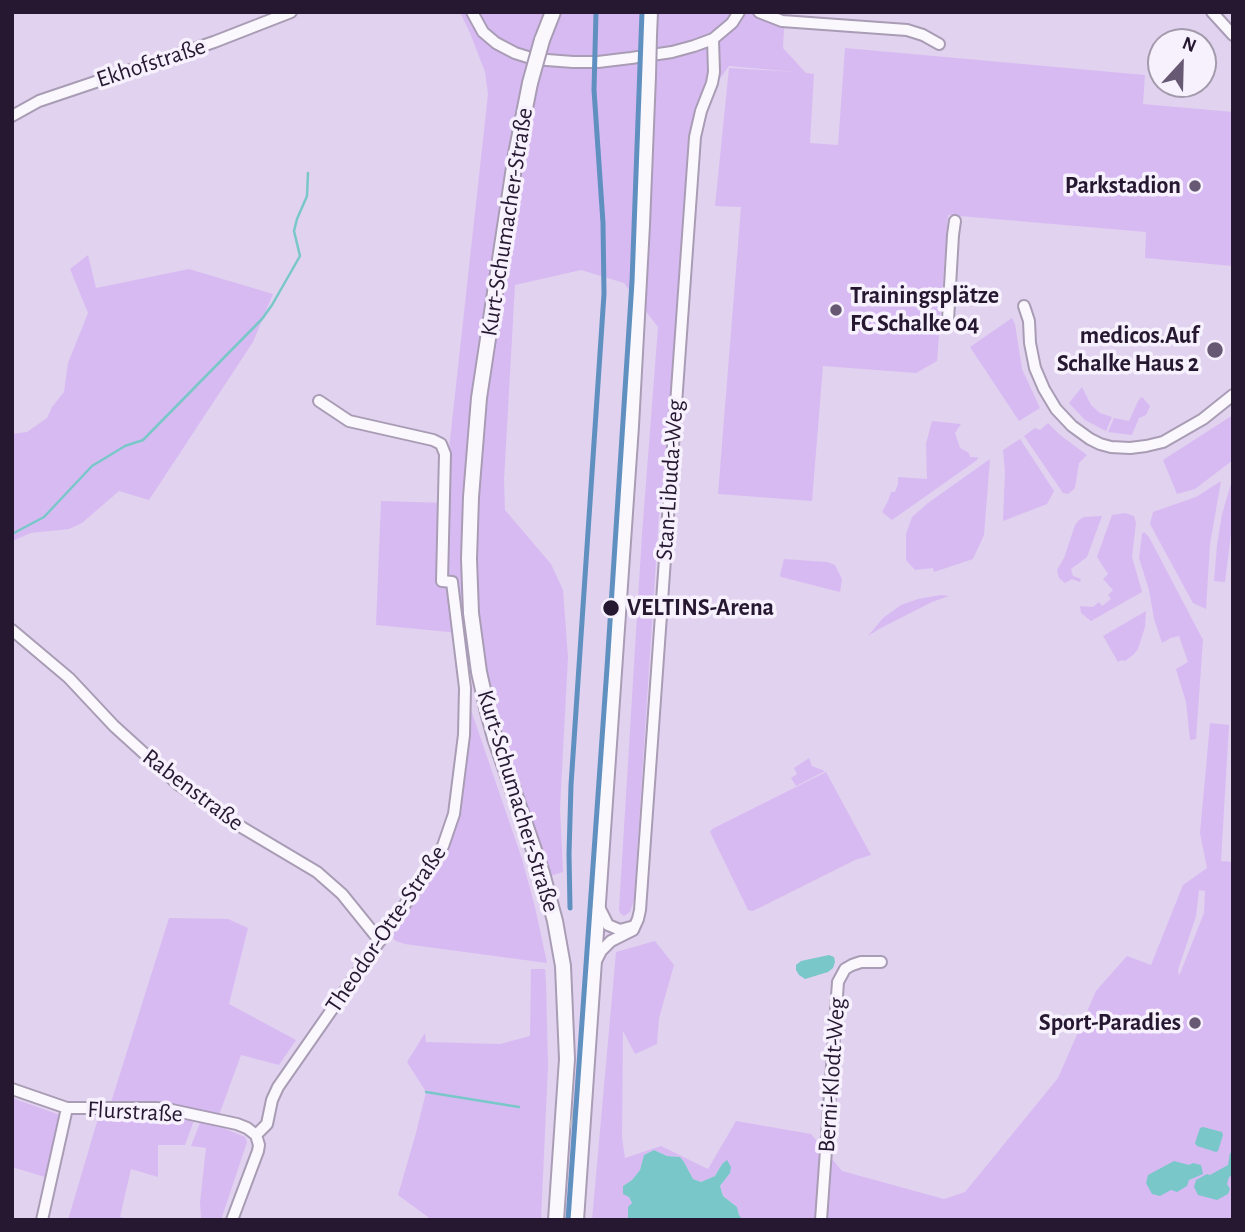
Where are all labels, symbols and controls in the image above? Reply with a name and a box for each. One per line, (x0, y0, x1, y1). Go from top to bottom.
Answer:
north arrow (1147, 28, 1217, 98)
street label: Ekhofstraße (93, 32, 209, 94)
text: N (1180, 34, 1199, 56)
street label: Kurt-Schumacher-Straße (475, 106, 539, 338)
place label: Parkstadion (1065, 172, 1181, 200)
marker: Parkstadion (1187, 178, 1203, 194)
place label: Trainingsplätze FC Schalke 04 (850, 282, 999, 338)
marker: Trainingsplätze FC Schalke 04 (828, 302, 844, 318)
place label: medicos.Auf Schalke Haus 2 (1057, 322, 1199, 378)
marker: medicos.Auf Schalke Haus 2 (1205, 340, 1225, 360)
street label: Stan-Libuda-Weg (650, 399, 690, 561)
place label: VELTINS-Arena (627, 594, 774, 622)
marker: VELTINS-Arena (601, 598, 621, 618)
street label: Kurt-Schumacher-Straße (470, 686, 566, 916)
street label: Rabenstraße (137, 743, 249, 837)
street label: Theodor-Otte-Straße (319, 840, 453, 1018)
street label: Berni-Klodt-Weg (812, 997, 852, 1153)
place label: Sport-Paradies (1039, 1009, 1181, 1037)
marker: Sport-Paradies (1187, 1015, 1203, 1031)
street label: Flurstraße (87, 1095, 183, 1129)

